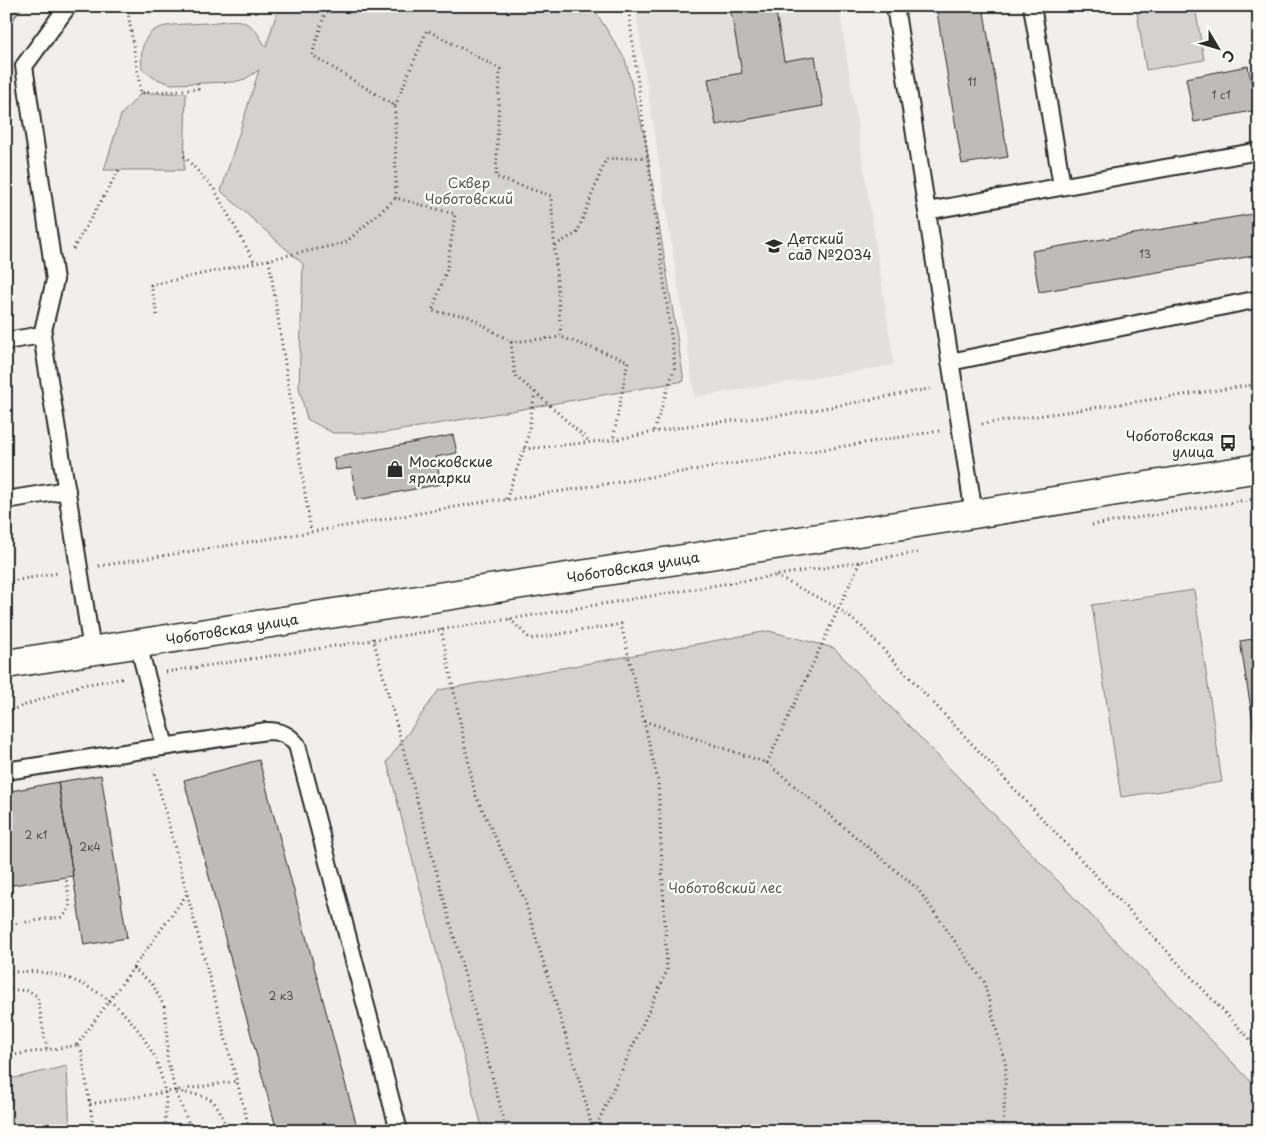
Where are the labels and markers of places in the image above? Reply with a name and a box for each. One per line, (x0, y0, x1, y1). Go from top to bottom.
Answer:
place label: Детский сад №2034 (787, 228, 872, 265)
school or university icon: Детский сад №2034 (764, 236, 784, 256)
place label: Чоботовская улица (1126, 425, 1214, 462)
bus stop icon: Чоботовская улица (1218, 433, 1238, 453)
place label: Московские ярмарки (409, 451, 493, 488)
shop icon: Московские ярмарки (385, 459, 405, 479)

